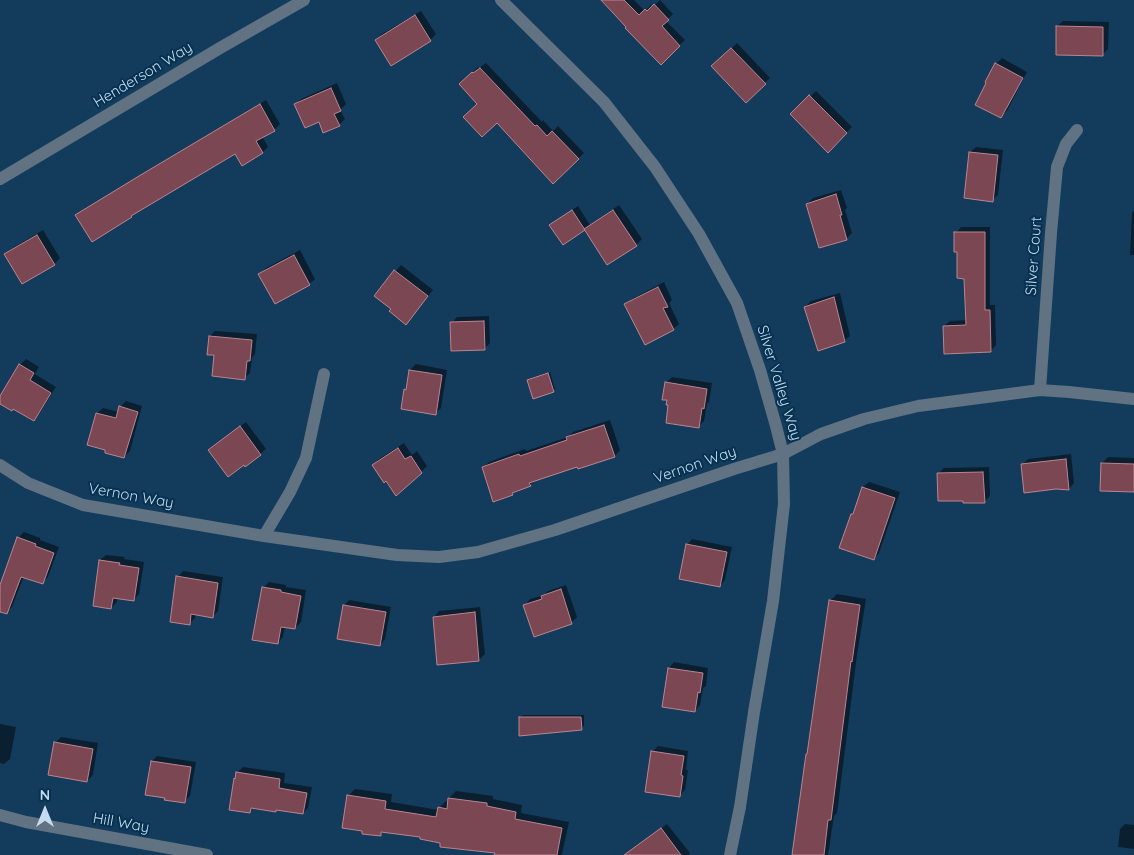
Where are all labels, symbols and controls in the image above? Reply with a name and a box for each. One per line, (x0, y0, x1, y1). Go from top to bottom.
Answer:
street label: Henderson Way (90, 38, 196, 112)
street label: Silver Court (1022, 216, 1046, 296)
street label: Silver Valley Way (753, 323, 805, 443)
street label: Vernon Way (651, 442, 739, 488)
street label: Vernon Way (87, 480, 175, 512)
north arrow (20, 785, 70, 835)
text: N (40, 786, 50, 804)
street label: Hill Way (91, 809, 151, 837)

